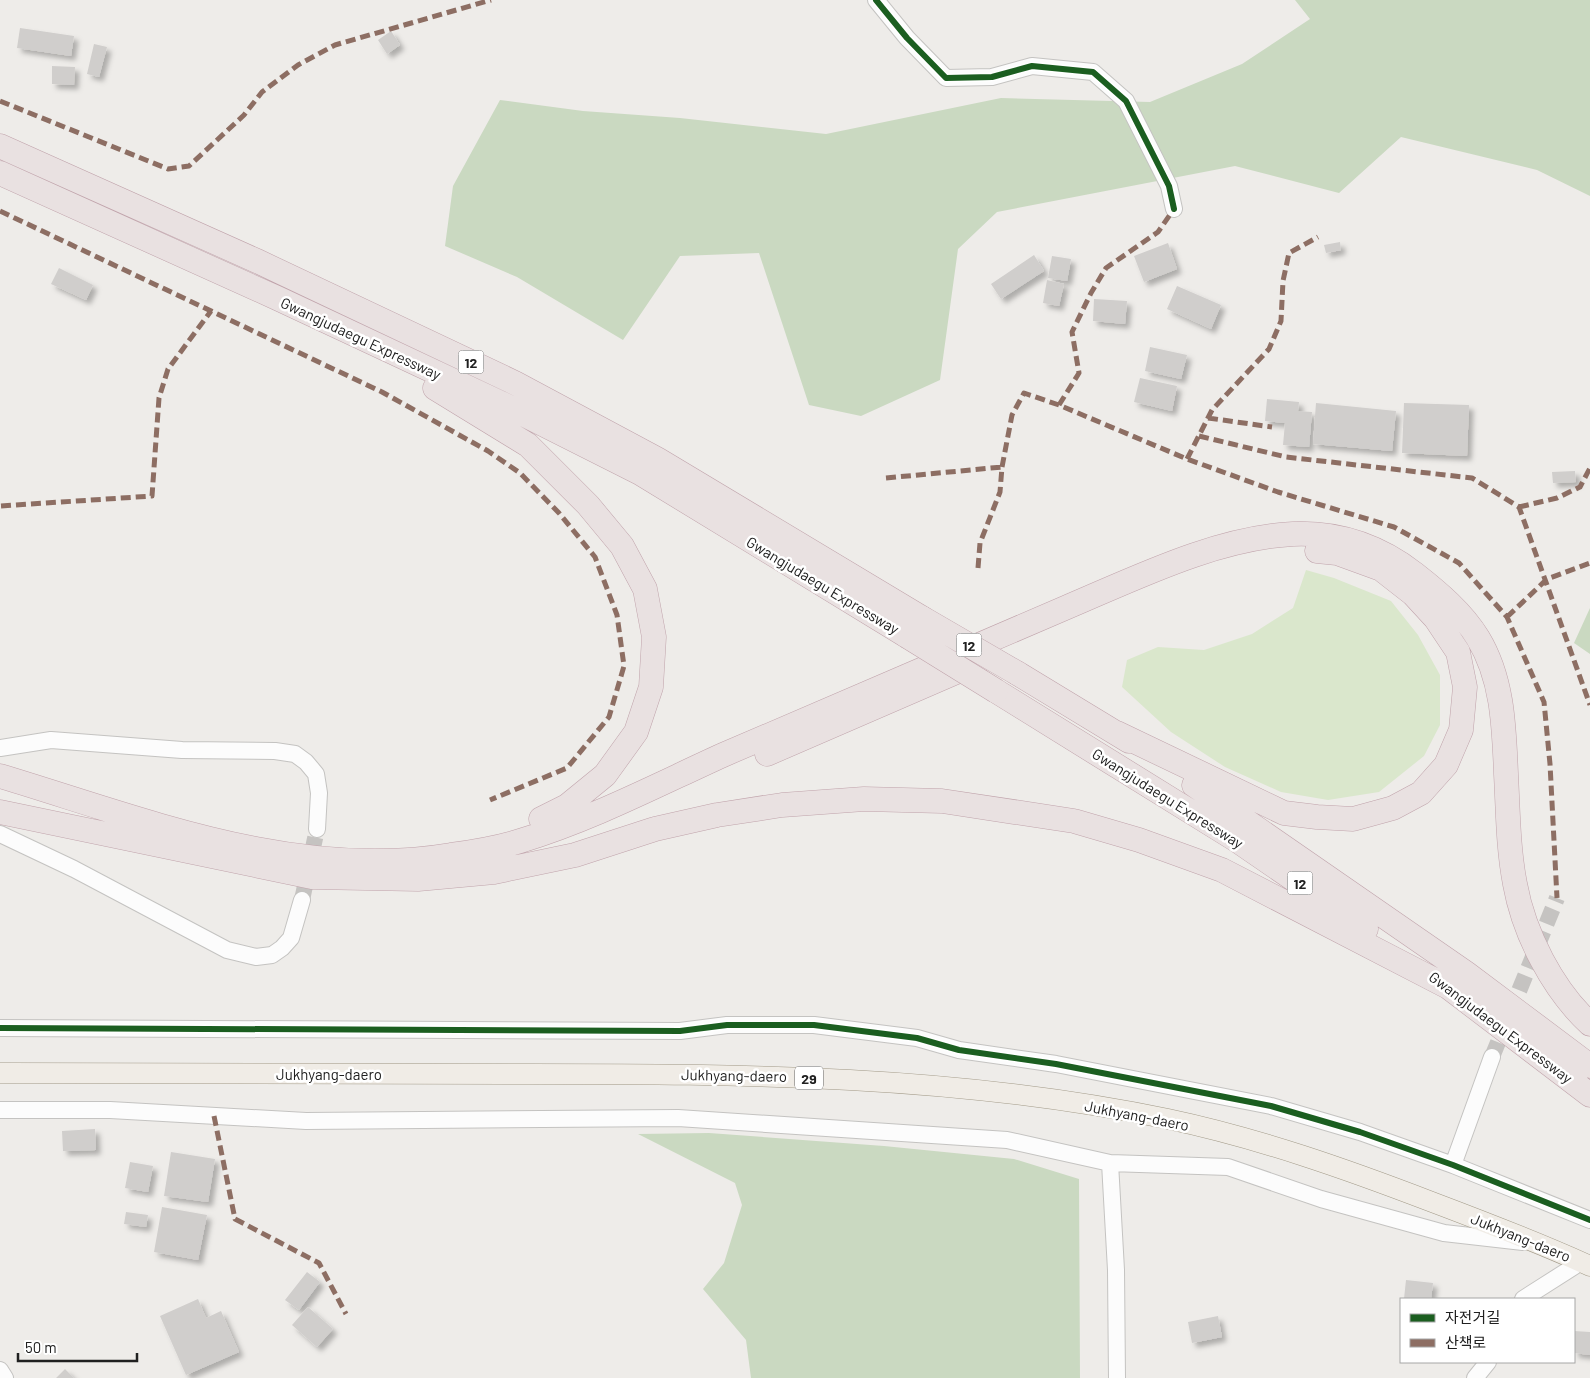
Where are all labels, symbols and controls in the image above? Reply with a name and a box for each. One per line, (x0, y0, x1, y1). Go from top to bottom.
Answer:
street label: Gwangjudaegu Expressway (278, 293, 444, 383)
road number: 12 (458, 351, 484, 374)
street label: Gwangjudaegu Expressway (743, 532, 903, 638)
road number: 12 (956, 634, 982, 656)
street label: Gwangjudaegu Expressway (1089, 744, 1247, 852)
road number: 12 (1288, 871, 1312, 894)
street label: Gwangjudaegu Expressway (1426, 967, 1576, 1087)
street label: Jukhyang-daero (276, 1065, 382, 1083)
street label: Jukhyang-daero (681, 1065, 787, 1085)
road number: 29 (795, 1066, 823, 1090)
street label: Jukhyang-daero (1083, 1096, 1191, 1134)
street label: Jukhyang-daero (1468, 1209, 1574, 1265)
legend (1400, 1298, 1575, 1363)
text: 자전거길 (1445, 1308, 1500, 1326)
scale bar (18, 1330, 136, 1362)
text: 산책로 (1445, 1333, 1486, 1351)
text: 50 m (25, 1338, 57, 1356)

